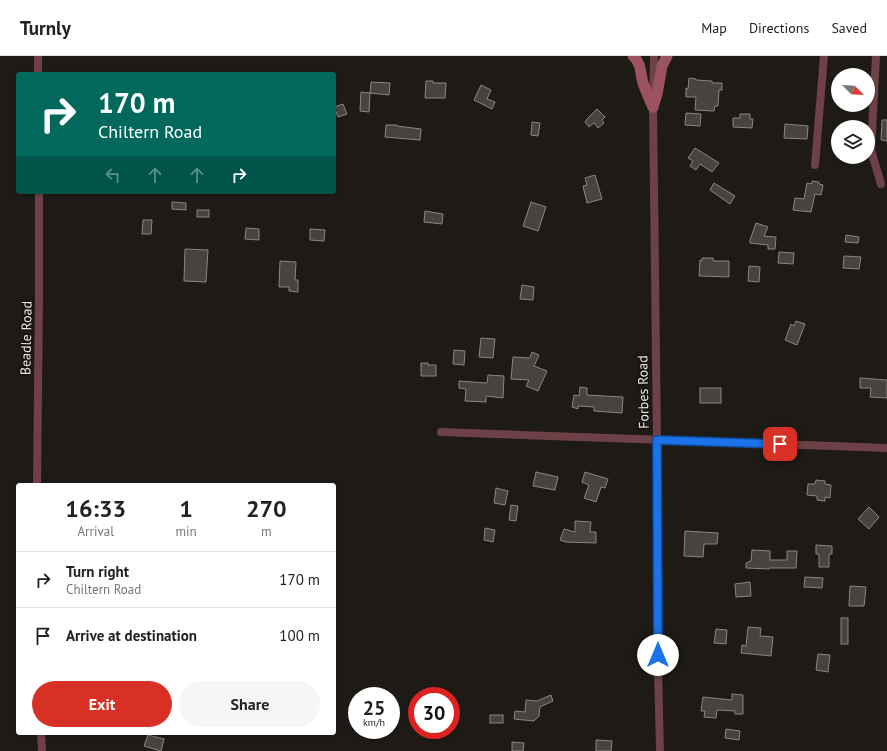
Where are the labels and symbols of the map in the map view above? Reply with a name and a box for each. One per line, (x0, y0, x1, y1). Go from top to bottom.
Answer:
north arrow (831, 68, 875, 112)
street label: Beadle Road (16, 301, 36, 375)
street label: Forbes Road (633, 355, 653, 429)
pin (763, 427, 797, 461)
position arrow (637, 634, 679, 676)
speed limit sign: 30 (408, 687, 460, 739)

